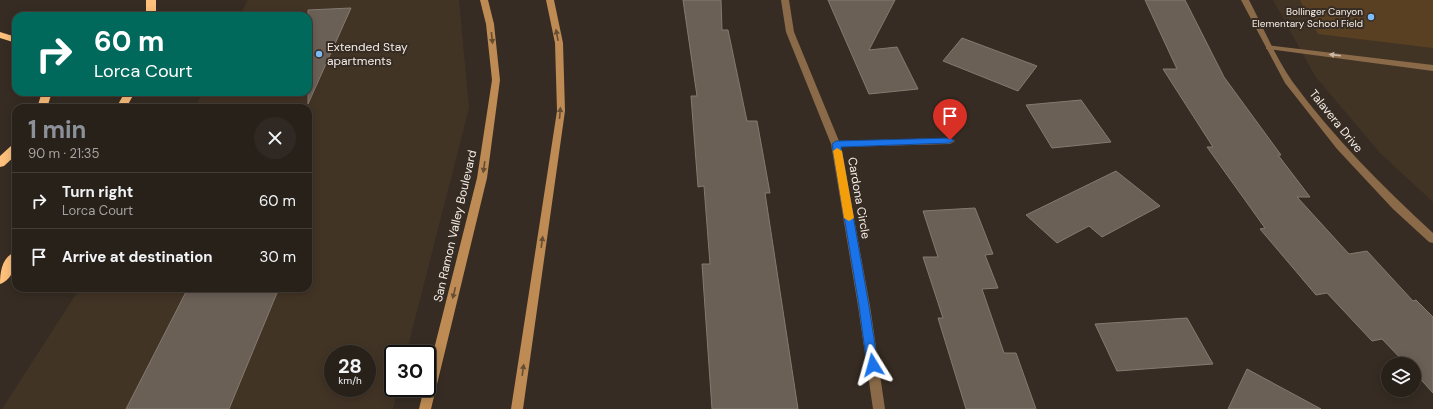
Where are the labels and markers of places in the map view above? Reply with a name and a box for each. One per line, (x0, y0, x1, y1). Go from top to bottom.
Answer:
place label: Bollinger Canyon Elementary School Field (1252, 5, 1363, 30)
marker: Bollinger Canyon Elementary School Field (1366, 12, 1376, 22)
place label: Extended Stay apartments (327, 39, 408, 69)
marker: Extended Stay apartments (314, 49, 324, 59)
pin (933, 99, 967, 140)

